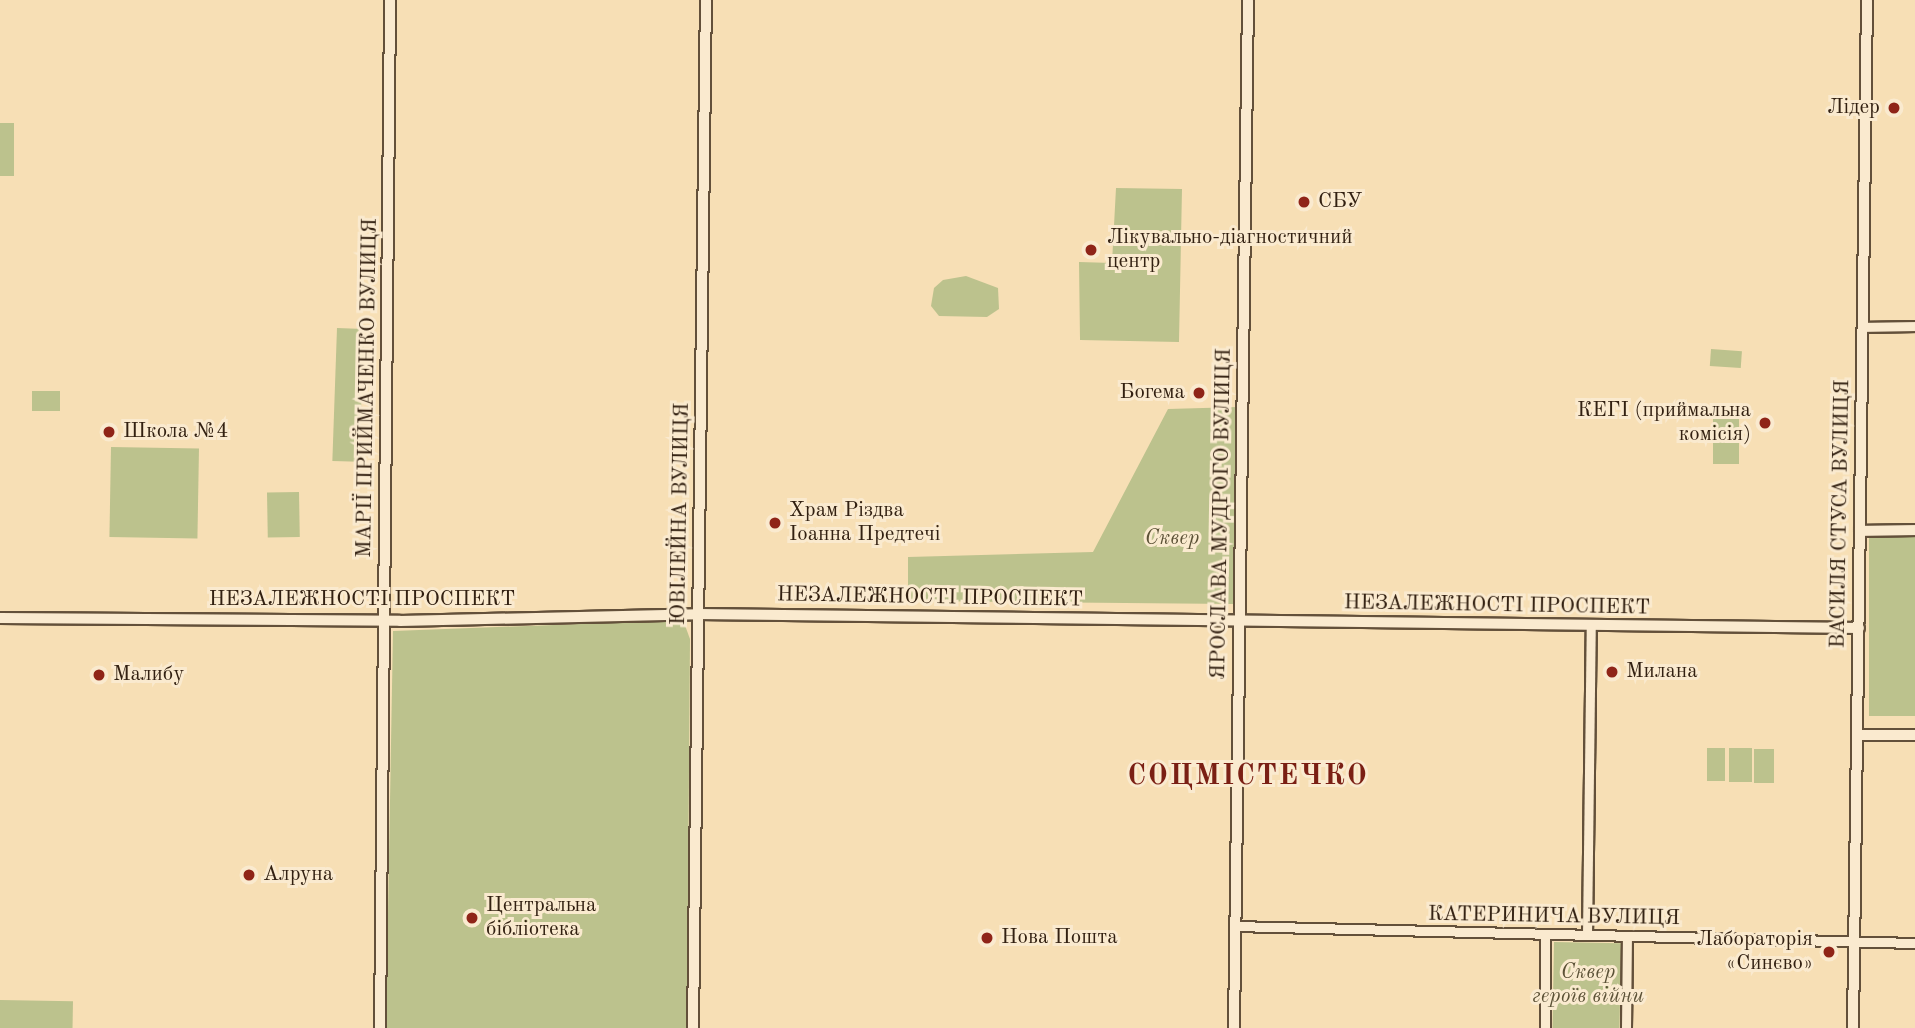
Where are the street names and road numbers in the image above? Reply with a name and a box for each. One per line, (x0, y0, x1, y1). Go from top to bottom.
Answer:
street label: МАРІЇ ПРИЙМАЧЕНКО ВУЛИЦЯ (352, 218, 384, 558)
street label: ЯРОСЛАВА МУДРОГО ВУЛИЦЯ (1207, 348, 1237, 680)
street label: ВАСИЛЯ СТУСА ВУЛИЦЯ (1826, 379, 1856, 649)
street label: ЮВІЛЕЙНА ВУЛИЦЯ (666, 403, 696, 625)
street label: НЕЗАЛЕЖНОСТІ ПРОСПЕКТ (777, 583, 1083, 613)
street label: НЕЗАЛЕЖНОСТІ ПРОСПЕКТ (209, 587, 515, 613)
street label: НЕЗАЛЕЖНОСТІ ПРОСПЕКТ (1344, 591, 1650, 621)
street label: КАТЕРИНИЧА ВУЛИЦЯ (1428, 902, 1680, 932)

